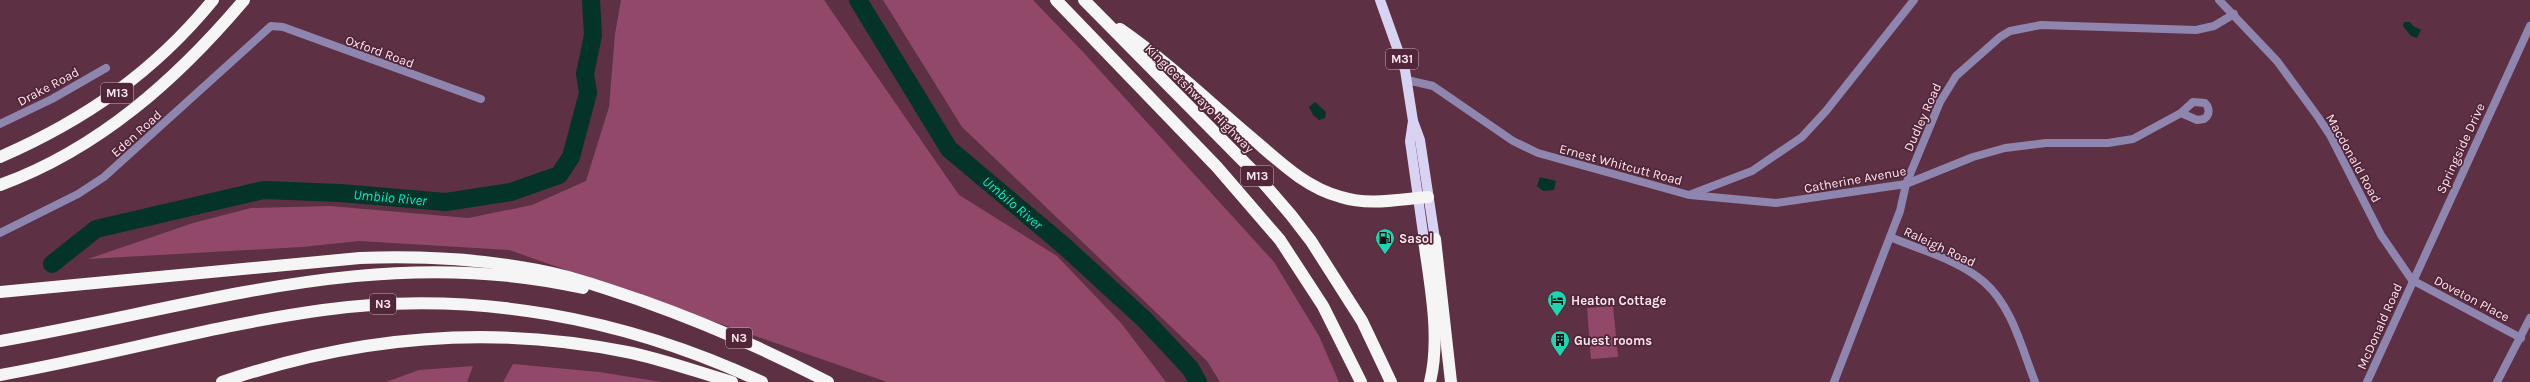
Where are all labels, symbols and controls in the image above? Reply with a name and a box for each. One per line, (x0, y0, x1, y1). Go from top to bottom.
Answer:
street label: Oxford Road (343, 32, 416, 71)
street label: King Cetshwayo Highway (1142, 41, 1257, 156)
road number: M31 (1386, 49, 1418, 69)
street label: Drake Road (15, 64, 82, 109)
street label: Dudley Road (1901, 81, 1944, 154)
road number: M13 (101, 83, 133, 103)
street label: Springside Drive (2433, 100, 2488, 196)
street label: Eden Road (108, 107, 165, 160)
street label: Macdonald Road (2323, 111, 2384, 205)
street label: Ernest Whitcutt Road (1558, 141, 1684, 188)
street label: Catherine Avenue (1803, 163, 1908, 196)
road number: M13 (1241, 166, 1273, 186)
water label: Umbilo River (979, 173, 1047, 234)
water label: Umbilo River (353, 186, 429, 209)
street label: Raleigh Road (1901, 223, 1978, 270)
fuel station icon: Sasol (1374, 227, 1396, 255)
place label: Sasol (1399, 231, 1433, 246)
street label: Doveton Place (2432, 272, 2512, 325)
street label: McDonald Road (2354, 281, 2405, 372)
hotel icon: Heaton Cottage (1546, 289, 1568, 317)
place label: Heaton Cottage (1571, 293, 1667, 308)
road number: N3 (370, 294, 396, 314)
road number: N3 (726, 328, 752, 348)
building icon: Guest rooms (1549, 329, 1571, 357)
place label: Guest rooms (1574, 333, 1652, 348)

